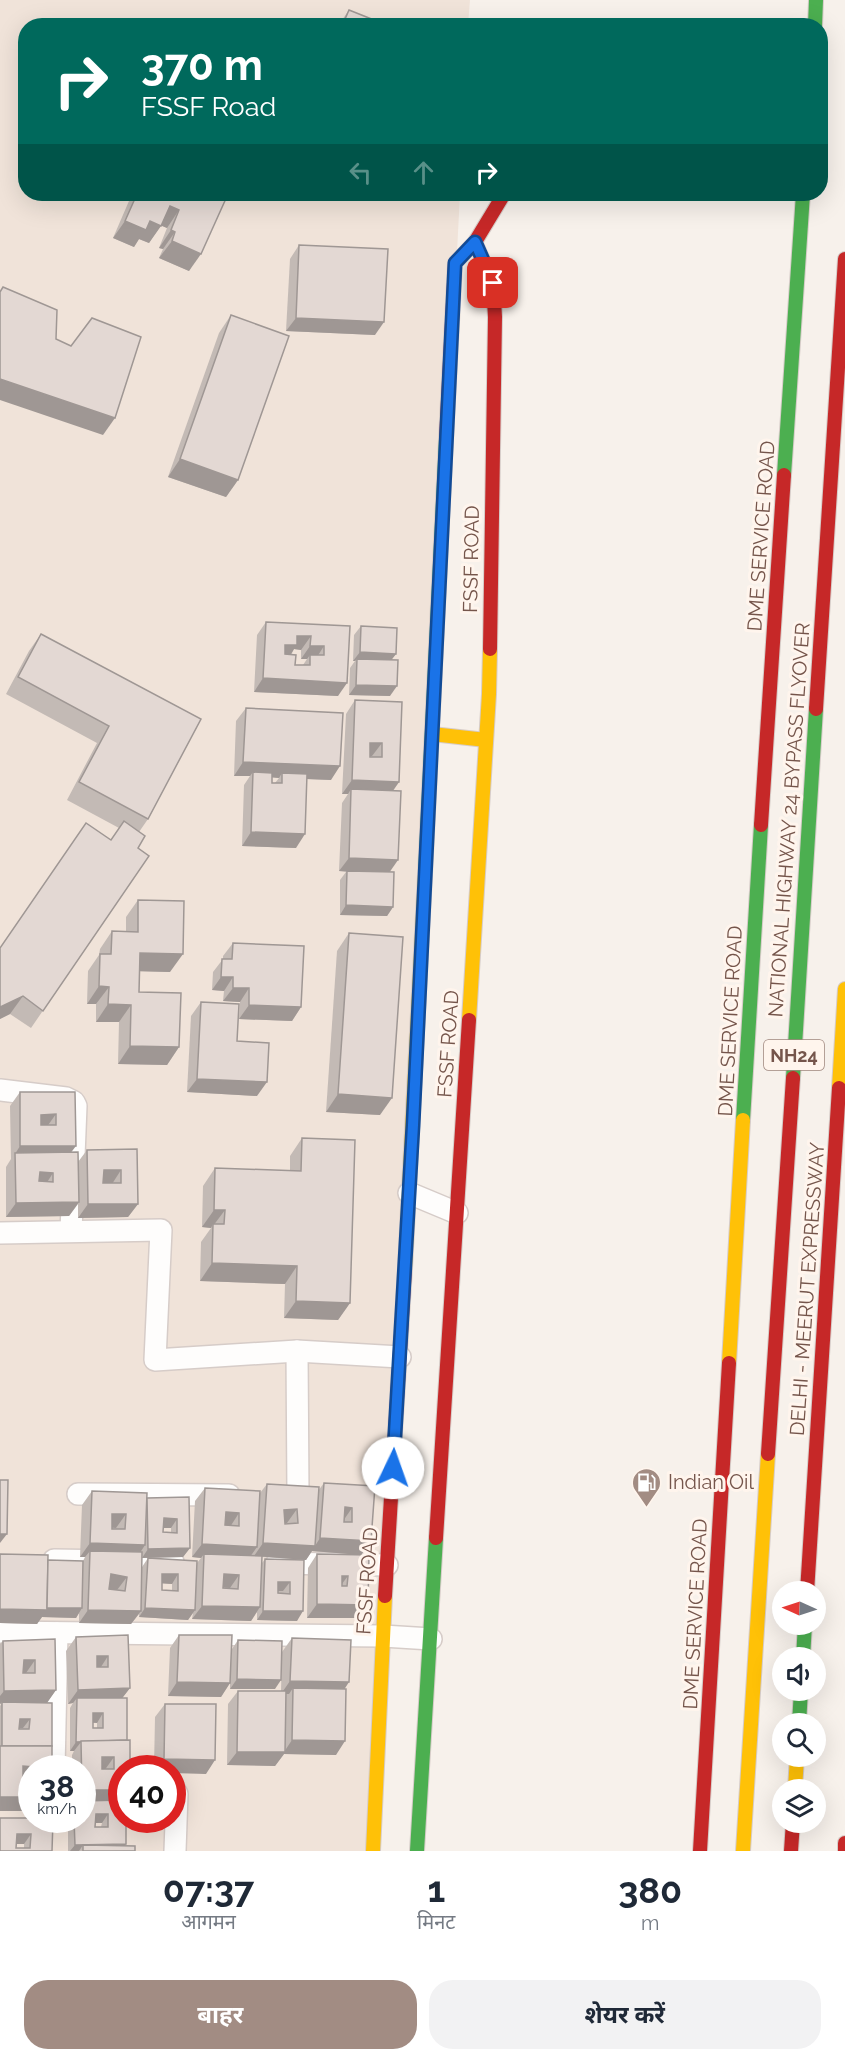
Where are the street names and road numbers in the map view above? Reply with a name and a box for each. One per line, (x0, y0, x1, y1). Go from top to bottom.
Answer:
street label: DME SERVICE ROAD (742, 440, 780, 632)
street label: FSSF ROAD (458, 505, 484, 613)
street label: NATIONAL HIGHWAY 24 BYPASS FLYOVER (763, 622, 815, 1018)
street label: DME SERVICE ROAD (713, 925, 747, 1117)
street label: FSSF ROAD (432, 990, 464, 1098)
road number: NH24 (764, 1040, 824, 1070)
street label: DELHI - MEERUT EXPRESSWAY (785, 1141, 829, 1437)
street label: DME SERVICE ROAD (678, 1518, 712, 1710)
street label: FSSF ROAD (351, 1527, 383, 1635)

